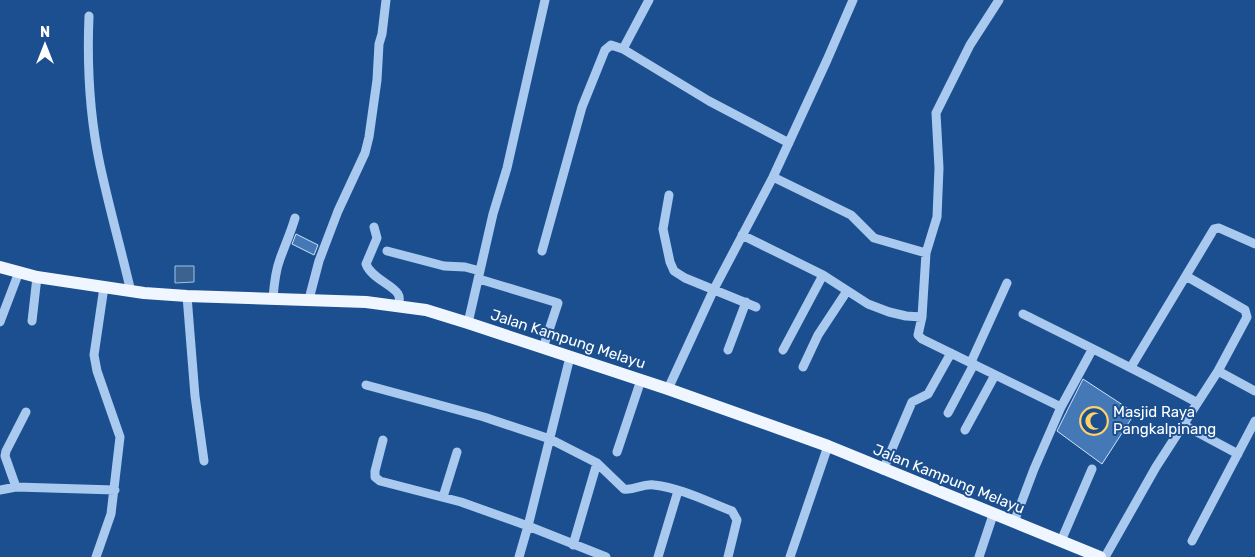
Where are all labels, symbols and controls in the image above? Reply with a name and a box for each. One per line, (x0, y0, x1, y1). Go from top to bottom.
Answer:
north arrow (20, 20, 70, 70)
text: N (40, 24, 50, 41)
street label: Jalan Kampung Melayu (488, 305, 648, 373)
place label: Masjid Raya Pangkalpinang (1113, 403, 1216, 438)
mosque icon: Masjid Raya Pangkalpinang (1079, 406, 1109, 436)
street label: Jalan Kampung Melayu (871, 440, 1027, 518)

